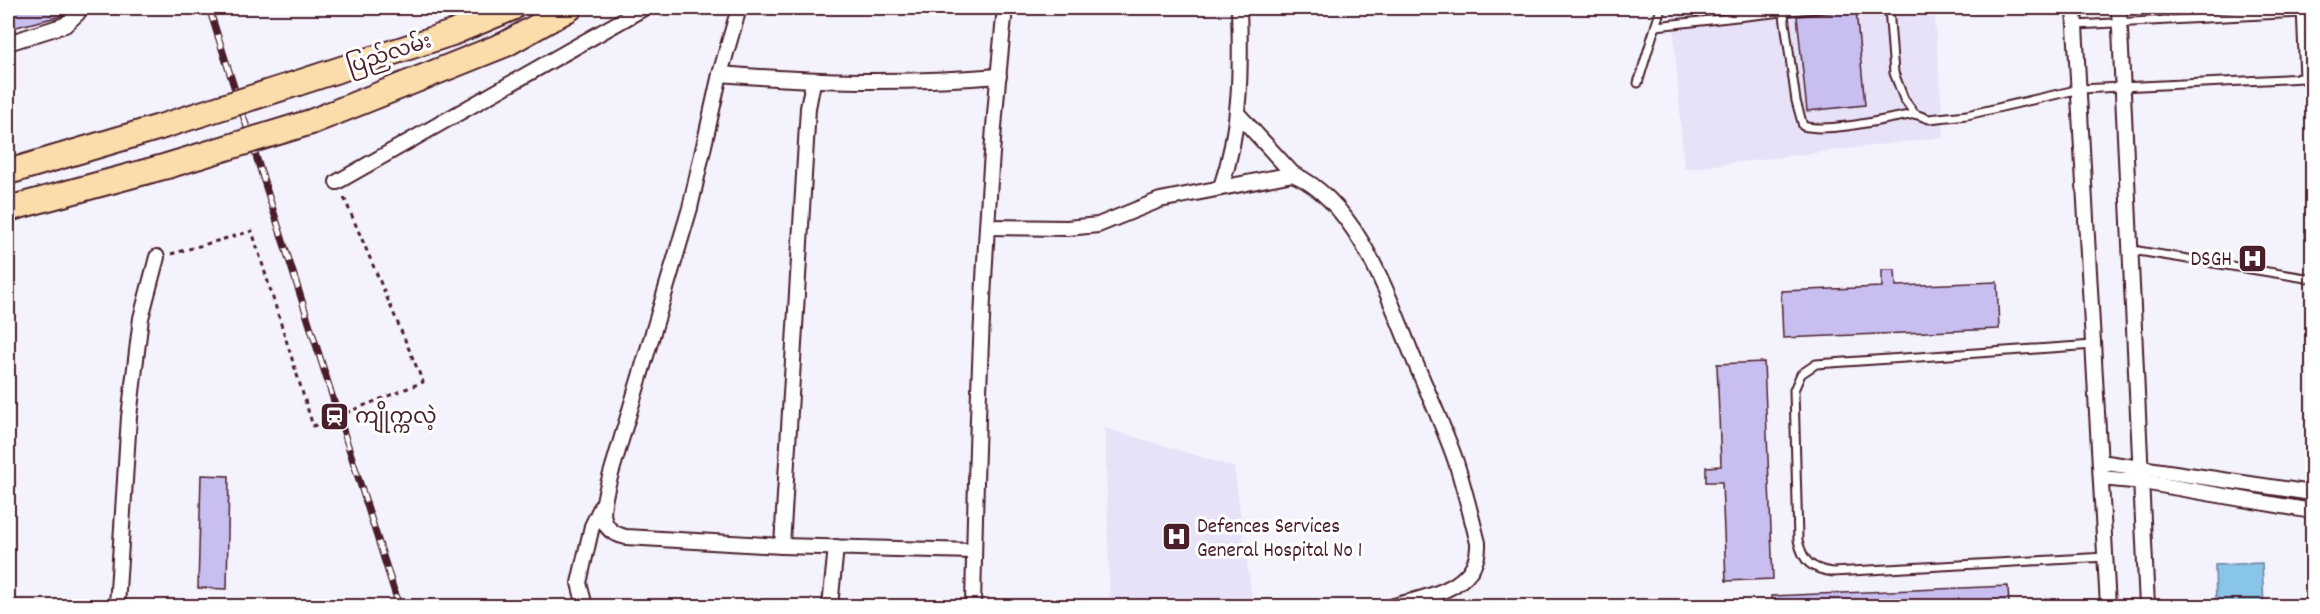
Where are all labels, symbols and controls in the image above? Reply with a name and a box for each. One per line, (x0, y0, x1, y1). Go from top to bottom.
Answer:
street label: ပြည်လမ်း (342, 24, 436, 84)
hospital icon: DSGH (2237, 242, 2269, 274)
place label: DSGH (2191, 246, 2232, 276)
station icon: ကျိုက္ကလဲ့ (318, 400, 350, 432)
place label: ကျိုက္ကလဲ့ (355, 400, 437, 434)
place label: Defences Services General Hospital No 1 (1197, 513, 1362, 567)
hospital icon: Defences Services General Hospital No 1 (1160, 521, 1192, 553)

